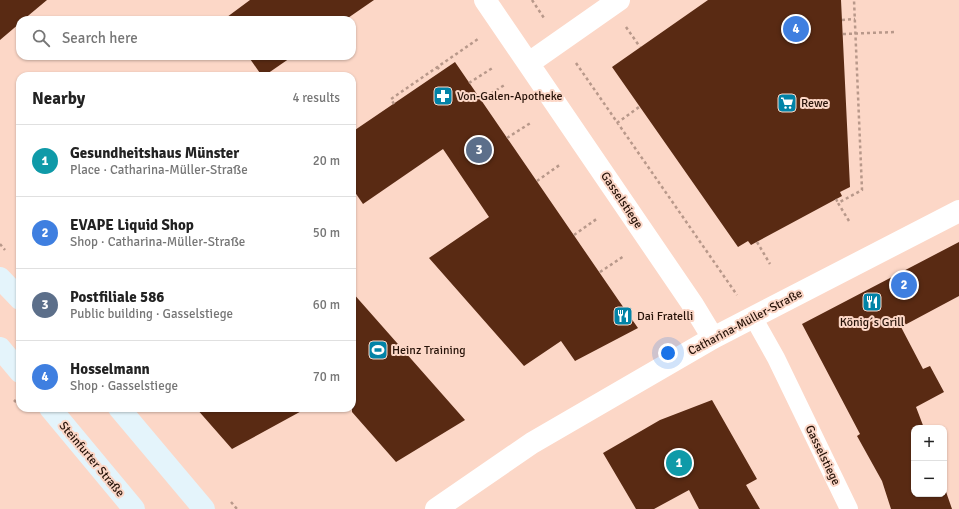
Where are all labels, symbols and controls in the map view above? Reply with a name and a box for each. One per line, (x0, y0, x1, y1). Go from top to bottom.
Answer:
pin: 4 (783, 14, 809, 44)
search box (16, 16, 356, 60)
icon: search (30, 27, 52, 49)
text: Search here (62, 29, 138, 47)
pharmacy icon: Von-Galen-Apotheke (432, 85, 454, 107)
text: Nearby (32, 88, 85, 109)
place label: Von-Galen-Apotheke (457, 89, 563, 104)
text: 4 results (292, 90, 340, 106)
supermarket icon: Rewe (776, 92, 798, 114)
place label: Rewe (801, 96, 828, 111)
pin: 3 (466, 135, 492, 165)
text: Gesundheitshaus Münster (70, 144, 239, 162)
text: 1 (41, 153, 49, 169)
text: 20 m (313, 153, 340, 169)
text: Place · Catharina-Müller-Straße (70, 162, 248, 178)
street label: Gasselstiege (597, 169, 646, 231)
text: EVAPE Liquid Shop (70, 216, 194, 234)
text: 2 (41, 225, 49, 241)
text: 50 m (313, 225, 340, 241)
text: Shop · Catharina-Müller-Straße (70, 234, 245, 250)
pin: 2 (891, 270, 917, 300)
street label: Catharina-Müller-Straße (686, 286, 805, 359)
text: Postfiliale 586 (70, 288, 164, 306)
restaurant icon: König´s Grill (861, 291, 883, 313)
text: 3 (41, 297, 49, 313)
text: 60 m (313, 297, 340, 313)
restaurant icon: Dai Fratelli (612, 305, 634, 327)
text: Public building · Gasselstiege (70, 306, 233, 322)
place label: Dai Fratelli (637, 309, 693, 324)
place label: König´s Grill (840, 315, 905, 330)
sports icon: Heinz Training (367, 339, 389, 361)
place label: Heinz Training (392, 343, 466, 358)
your location (658, 343, 678, 363)
text: Hosselmann (70, 360, 150, 378)
text: 4 (41, 369, 49, 385)
text: 70 m (313, 369, 340, 385)
text: Shop · Gasselstiege (70, 378, 178, 394)
street label: Steinfurter Straße (56, 419, 128, 500)
street label: Gasselstiege (802, 423, 844, 488)
map controls (911, 425, 947, 497)
button: + (911, 425, 947, 461)
pin: 1 (666, 448, 692, 478)
button: − (911, 461, 947, 497)

